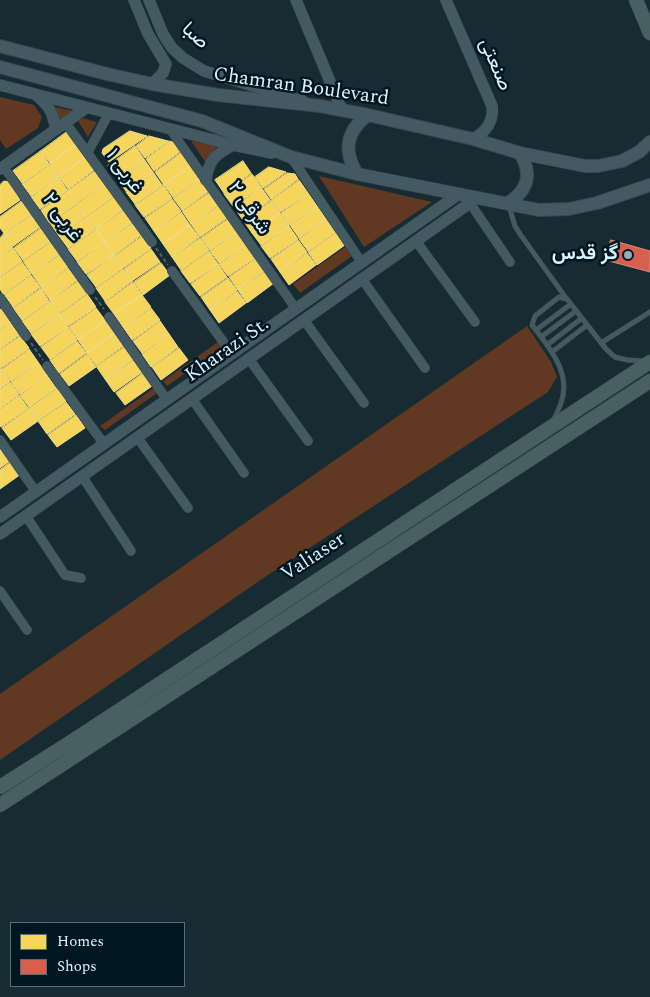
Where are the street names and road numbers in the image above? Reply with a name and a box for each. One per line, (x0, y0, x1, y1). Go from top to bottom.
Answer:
street label: صبا (175, 18, 213, 56)
street label: صنعتی (472, 35, 516, 95)
street label: Chamran Boulevard (212, 64, 390, 112)
street label: ۱ غربی (99, 145, 147, 199)
street label: ۲ شرقی (221, 178, 275, 240)
street label: ۲ غربی (36, 189, 86, 247)
street label: Kharazi St. (181, 313, 275, 389)
street label: Valiaser (277, 528, 351, 588)

